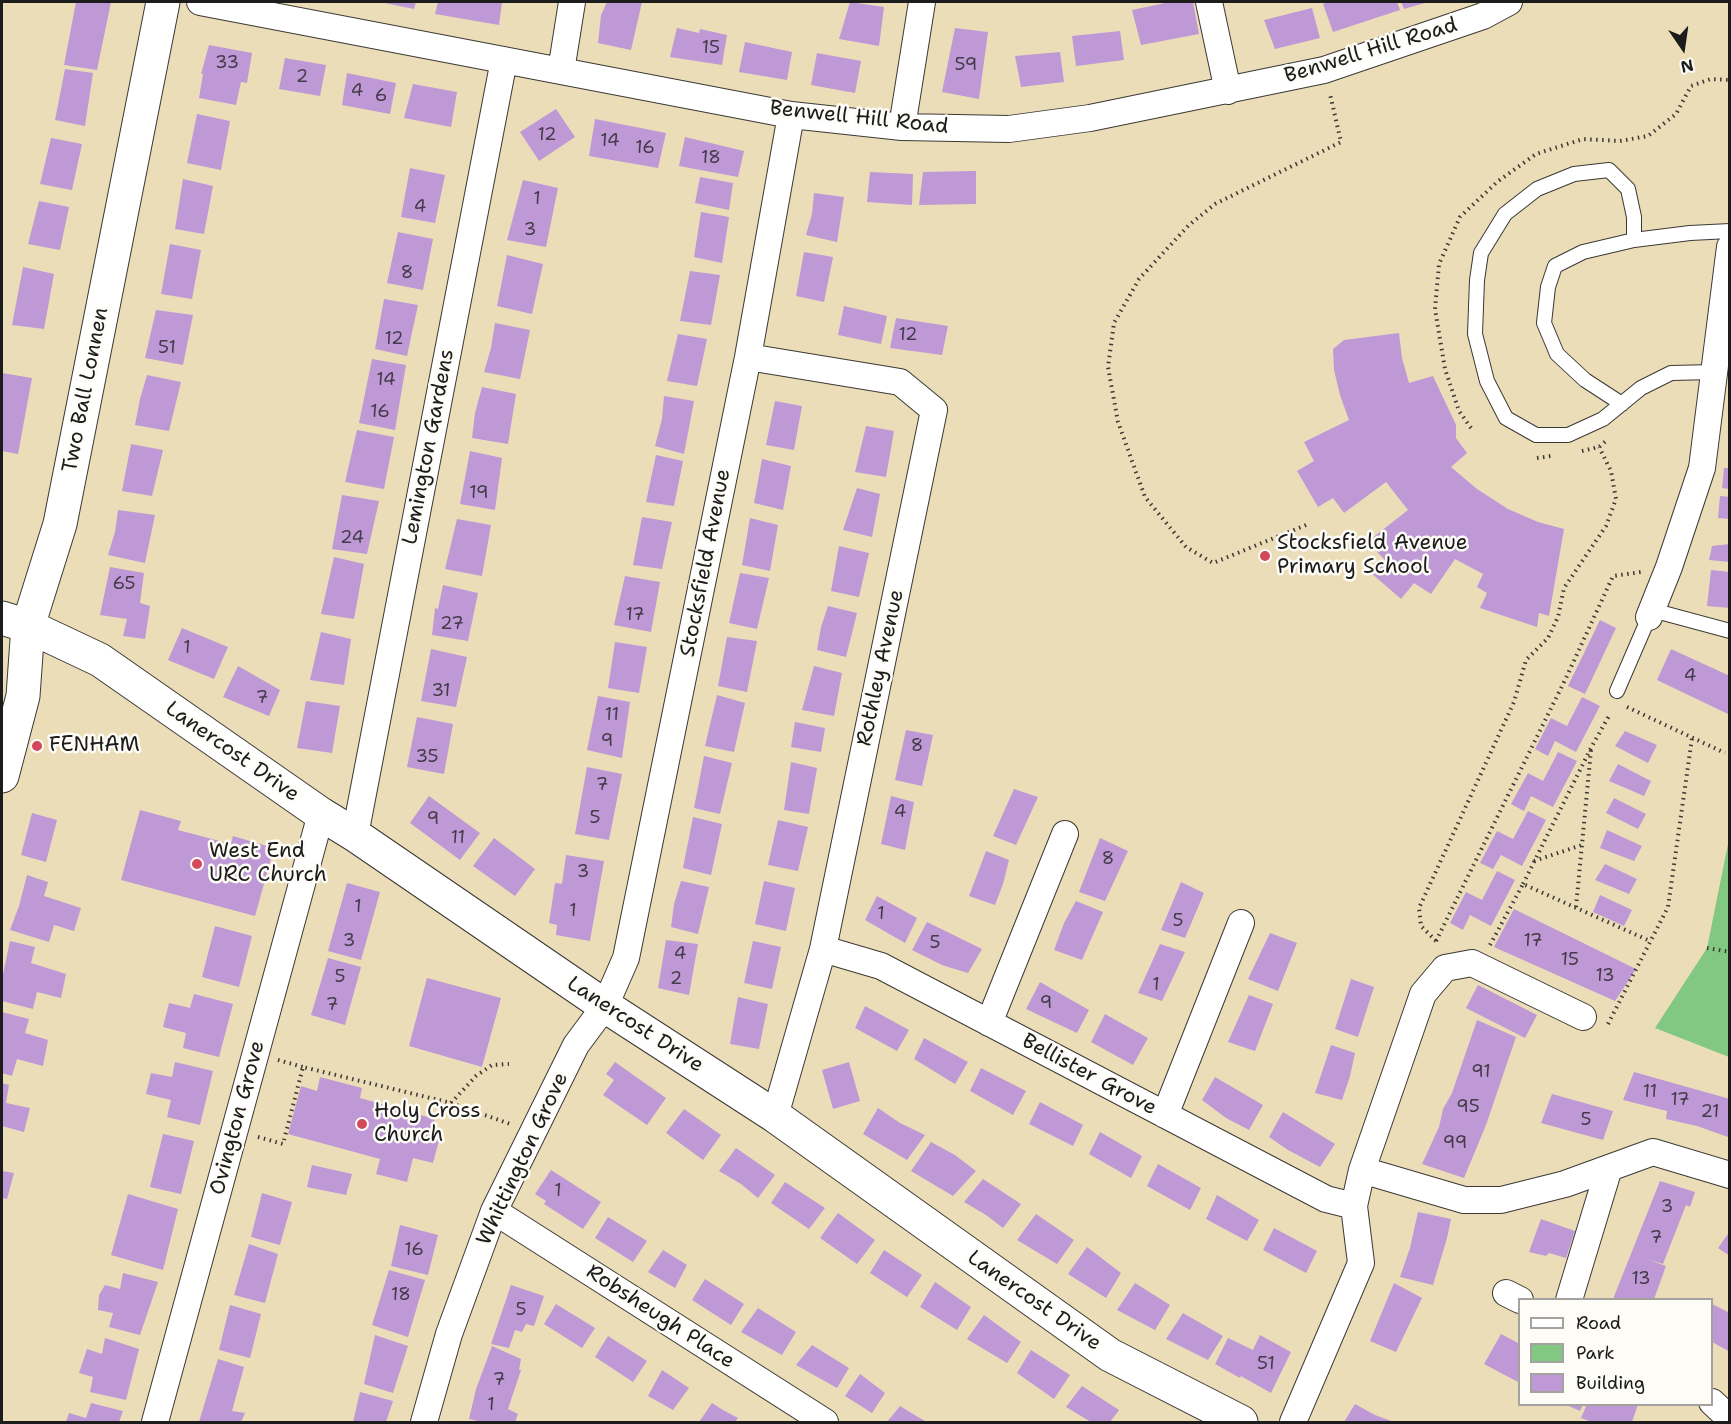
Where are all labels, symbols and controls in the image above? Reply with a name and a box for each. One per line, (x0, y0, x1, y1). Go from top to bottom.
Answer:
street label: Benwell Hill Road (1282, 13, 1460, 89)
north arrow (1653, 18, 1713, 78)
house number: 15 (702, 37, 720, 59)
house number: 33 (215, 52, 239, 74)
house number: 59 (955, 54, 977, 76)
text: N (1679, 54, 1696, 78)
house number: 2 (296, 66, 308, 88)
house number: 4 (351, 80, 363, 102)
house number: 6 (375, 85, 387, 107)
street label: Benwell Hill Road (768, 96, 950, 140)
house number: 12 (537, 124, 557, 146)
house number: 14 (600, 130, 620, 152)
house number: 16 (635, 137, 655, 159)
house number: 18 (701, 147, 721, 169)
house number: 1 (533, 188, 541, 210)
house number: 4 (414, 196, 426, 218)
house number: 3 (524, 219, 536, 241)
house number: 8 (401, 262, 413, 284)
street label: Two Ball Lonnen (58, 305, 114, 475)
house number: 12 (898, 324, 918, 346)
house number: 12 (384, 328, 404, 350)
house number: 51 (158, 337, 176, 359)
street label: Lemington Gardens (398, 347, 460, 547)
house number: 14 (376, 369, 396, 391)
house number: 16 (370, 401, 390, 423)
street label: Stocksfield Avenue (675, 467, 737, 659)
house number: 19 (469, 482, 489, 504)
house number: 24 (340, 527, 364, 549)
place label: Stocksfield Avenue Primary School (1277, 531, 1468, 581)
marker: Stocksfield Avenue Primary School (1258, 549, 1272, 563)
house number: 65 (113, 573, 135, 595)
street label: Rothley Avenue (852, 587, 910, 749)
house number: 17 (625, 604, 645, 626)
house number: 27 (440, 613, 464, 635)
house number: 1 (183, 637, 191, 659)
house number: 4 (1684, 665, 1696, 687)
house number: 31 (431, 680, 451, 702)
house number: 7 (256, 687, 268, 709)
street label: Lanercost Drive (160, 696, 304, 808)
house number: 11 (605, 704, 619, 726)
house number: 9 (601, 730, 613, 752)
place label: FENHAM (49, 733, 140, 759)
house number: 8 (911, 735, 923, 757)
marker: FENHAM (30, 739, 44, 753)
house number: 35 (415, 746, 439, 768)
house number: 7 (596, 774, 608, 796)
house number: 4 (894, 801, 906, 823)
house number: 5 (589, 807, 601, 829)
house number: 9 (427, 808, 439, 830)
house number: 11 (451, 827, 465, 849)
place label: West End URC Church (209, 839, 327, 889)
house number: 8 (1102, 848, 1114, 870)
marker: West End URC Church (190, 857, 204, 871)
house number: 3 (577, 861, 589, 883)
house number: 1 (354, 896, 362, 918)
house number: 1 (569, 900, 577, 922)
house number: 1 (877, 903, 885, 925)
house number: 5 (1172, 910, 1184, 932)
house number: 3 (343, 930, 355, 952)
house number: 17 (1523, 930, 1543, 952)
house number: 5 (929, 932, 941, 954)
house number: 4 (674, 943, 686, 965)
house number: 15 (1561, 949, 1579, 971)
house number: 13 (1595, 965, 1615, 987)
house number: 5 (334, 966, 346, 988)
house number: 2 (670, 968, 682, 990)
street label: Lanercost Drive (562, 971, 708, 1079)
house number: 1 (1152, 974, 1160, 996)
house number: 9 (1040, 992, 1052, 1014)
house number: 7 (326, 994, 338, 1016)
street label: Bellister Grove (1017, 1029, 1161, 1121)
street label: Ovington Grove (205, 1038, 271, 1198)
house number: 91 (1471, 1061, 1491, 1083)
street label: Whittington Grove (472, 1068, 574, 1250)
house number: 11 (1643, 1081, 1657, 1103)
house number: 17 (1670, 1089, 1690, 1111)
house number: 95 (1456, 1096, 1480, 1118)
place label: Holy Cross Church (374, 1099, 481, 1149)
house number: 21 (1700, 1101, 1720, 1123)
house number: 5 (1580, 1109, 1592, 1131)
marker: Holy Cross Church (355, 1117, 369, 1131)
house number: 99 (1443, 1132, 1467, 1154)
house number: 1 (554, 1180, 562, 1202)
house number: 3 (1661, 1196, 1673, 1218)
house number: 7 (1650, 1227, 1662, 1249)
house number: 16 (404, 1239, 424, 1261)
street label: Lanercost Drive (962, 1245, 1106, 1357)
street label: Robsheugh Place (581, 1260, 739, 1374)
house number: 13 (1631, 1268, 1651, 1290)
house number: 18 (391, 1284, 411, 1306)
legend (1518, 1298, 1713, 1406)
house number: 5 (515, 1299, 527, 1321)
text: Road (1576, 1311, 1621, 1335)
text: Park (1576, 1341, 1615, 1365)
house number: 51 (1257, 1353, 1275, 1375)
house number: 7 (493, 1369, 505, 1391)
text: Building (1576, 1371, 1645, 1395)
house number: 1 (487, 1394, 495, 1416)

